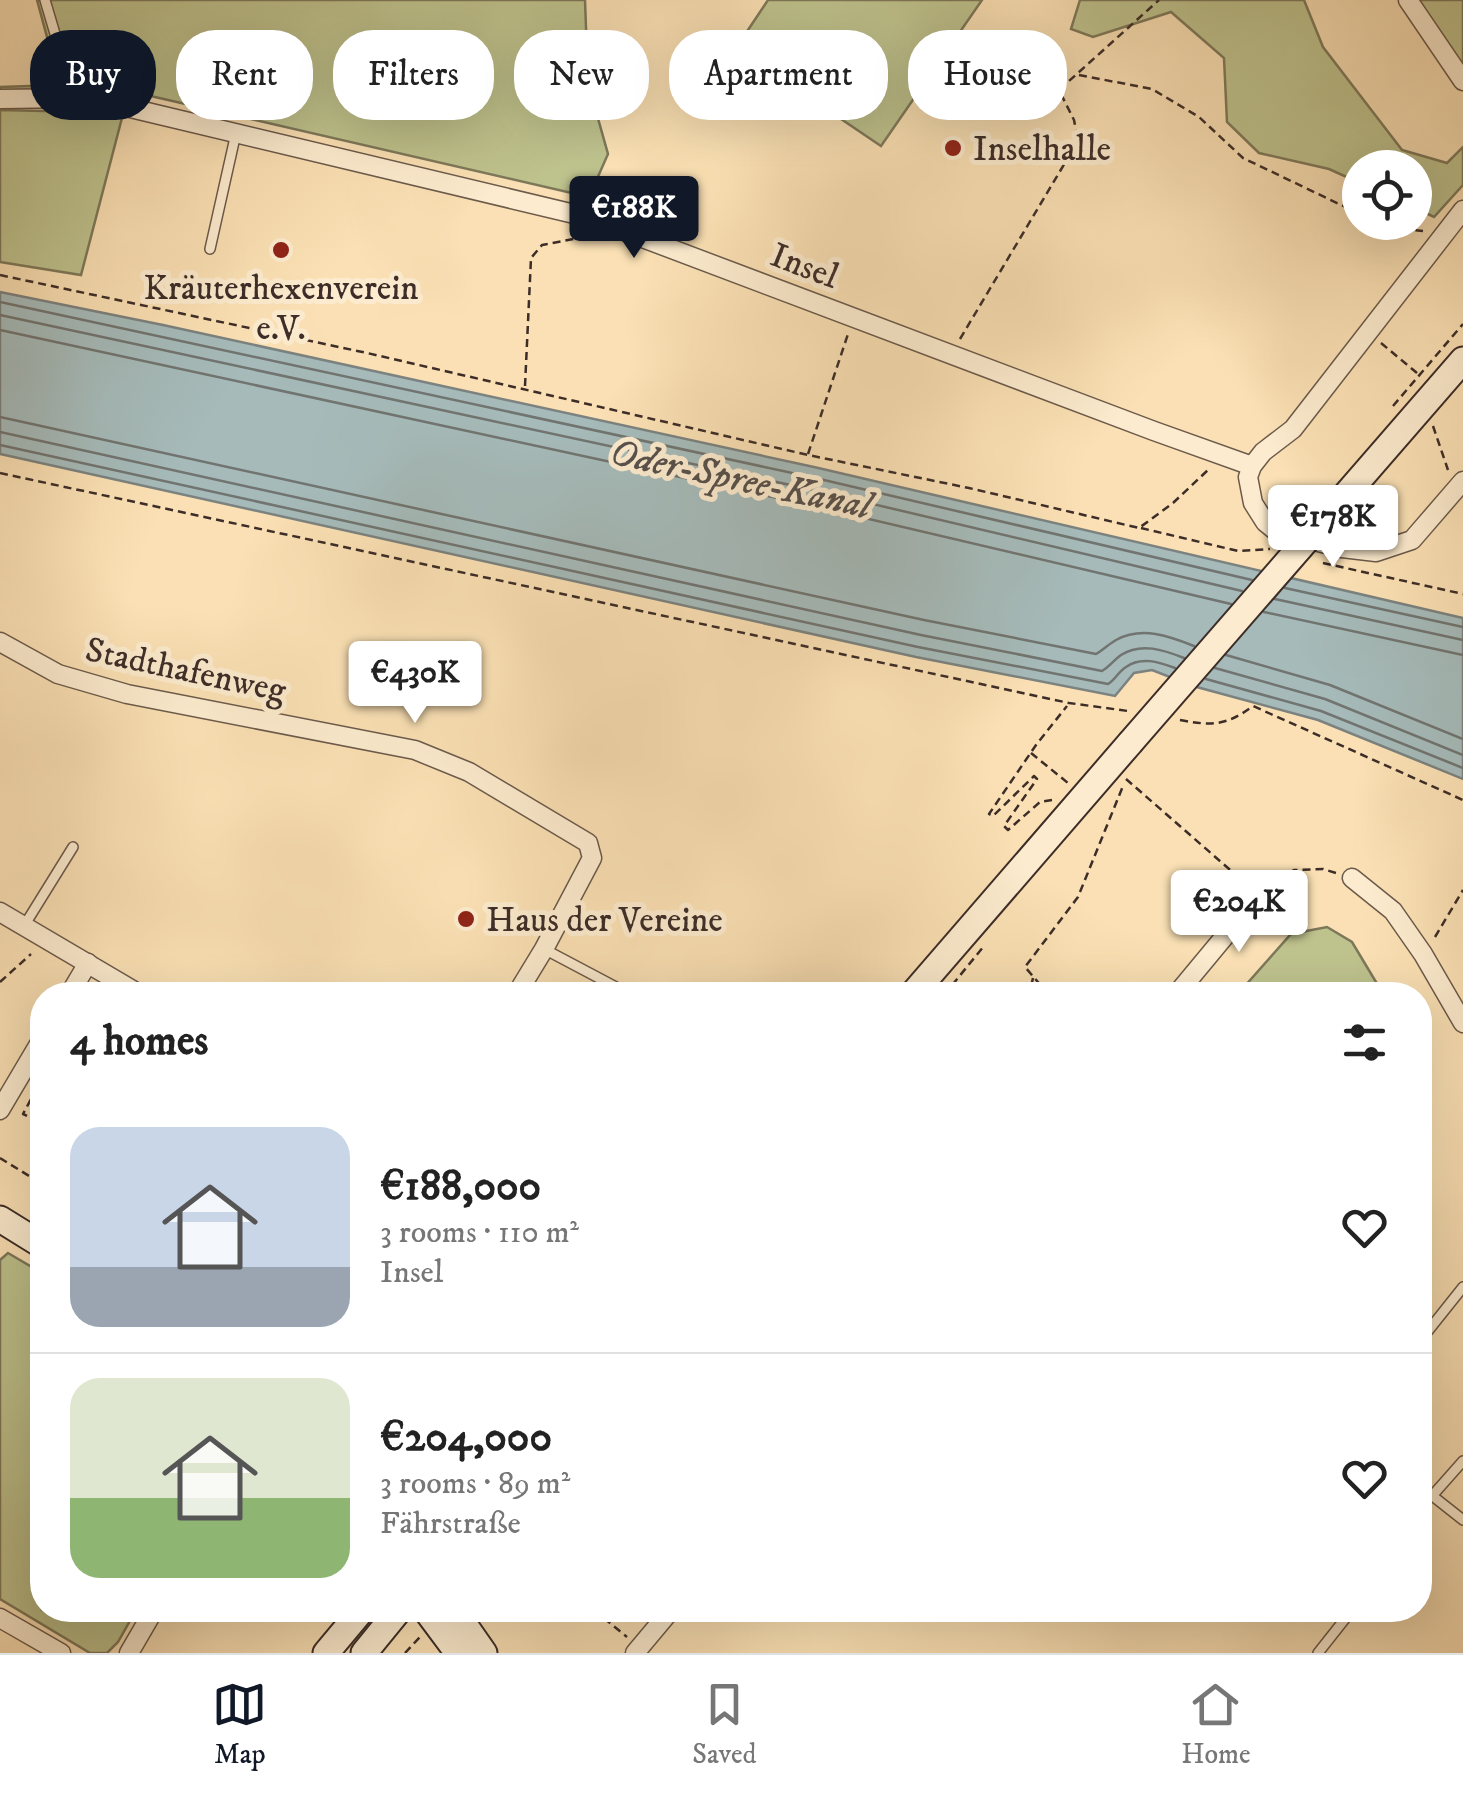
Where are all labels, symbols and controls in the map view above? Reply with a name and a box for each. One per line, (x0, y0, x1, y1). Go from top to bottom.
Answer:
chip: Buy (30, 30, 156, 120)
chip: Rent (176, 30, 313, 120)
chip: Filters (333, 30, 494, 120)
chip: New (514, 30, 649, 120)
chip: Apartment (669, 30, 888, 120)
chip: House (908, 30, 1067, 120)
place label: Inselhalle (973, 128, 1111, 172)
marker: Inselhalle (942, 137, 964, 159)
map controls (1342, 150, 1432, 240)
button: locate (1342, 150, 1432, 240)
pin: €188K (564, 176, 704, 261)
text: €188K (591, 188, 677, 228)
street label: Insel (764, 234, 845, 300)
marker: Kräuterhexenverein e.V. (270, 239, 292, 261)
place label: Kräuterhexenverein e.V. (144, 267, 419, 351)
water label: Oder-Spree-Kanal (606, 429, 879, 532)
pin: €178K (1263, 485, 1403, 570)
text: €178K (1290, 497, 1376, 537)
street label: Stadthafenweg (81, 628, 291, 714)
pin: €430K (345, 641, 485, 726)
text: €430K (371, 653, 459, 693)
pin: €204K (1169, 870, 1309, 955)
text: €204K (1193, 882, 1285, 922)
place label: Haus der Vereine (486, 899, 723, 943)
marker: Haus der Vereine (455, 908, 477, 930)
icon: filters (1337, 1015, 1392, 1070)
text: 4 homes (70, 1016, 208, 1068)
text: €188,000 (380, 1161, 541, 1213)
icon: home (150, 1167, 270, 1287)
icon: heart (1337, 1200, 1392, 1255)
text: 3 rooms · 110 m² (380, 1213, 579, 1253)
text: Insel (380, 1253, 443, 1293)
text: €204,000 (380, 1412, 552, 1464)
icon: home (150, 1418, 270, 1538)
icon: heart (1337, 1451, 1392, 1506)
text: 3 rooms · 89 m² (380, 1464, 570, 1504)
text: Fährstraße (380, 1504, 521, 1544)
tab: Map (212, 1677, 267, 1772)
tab: Saved (692, 1677, 757, 1772)
tab: Home (1181, 1677, 1251, 1772)

